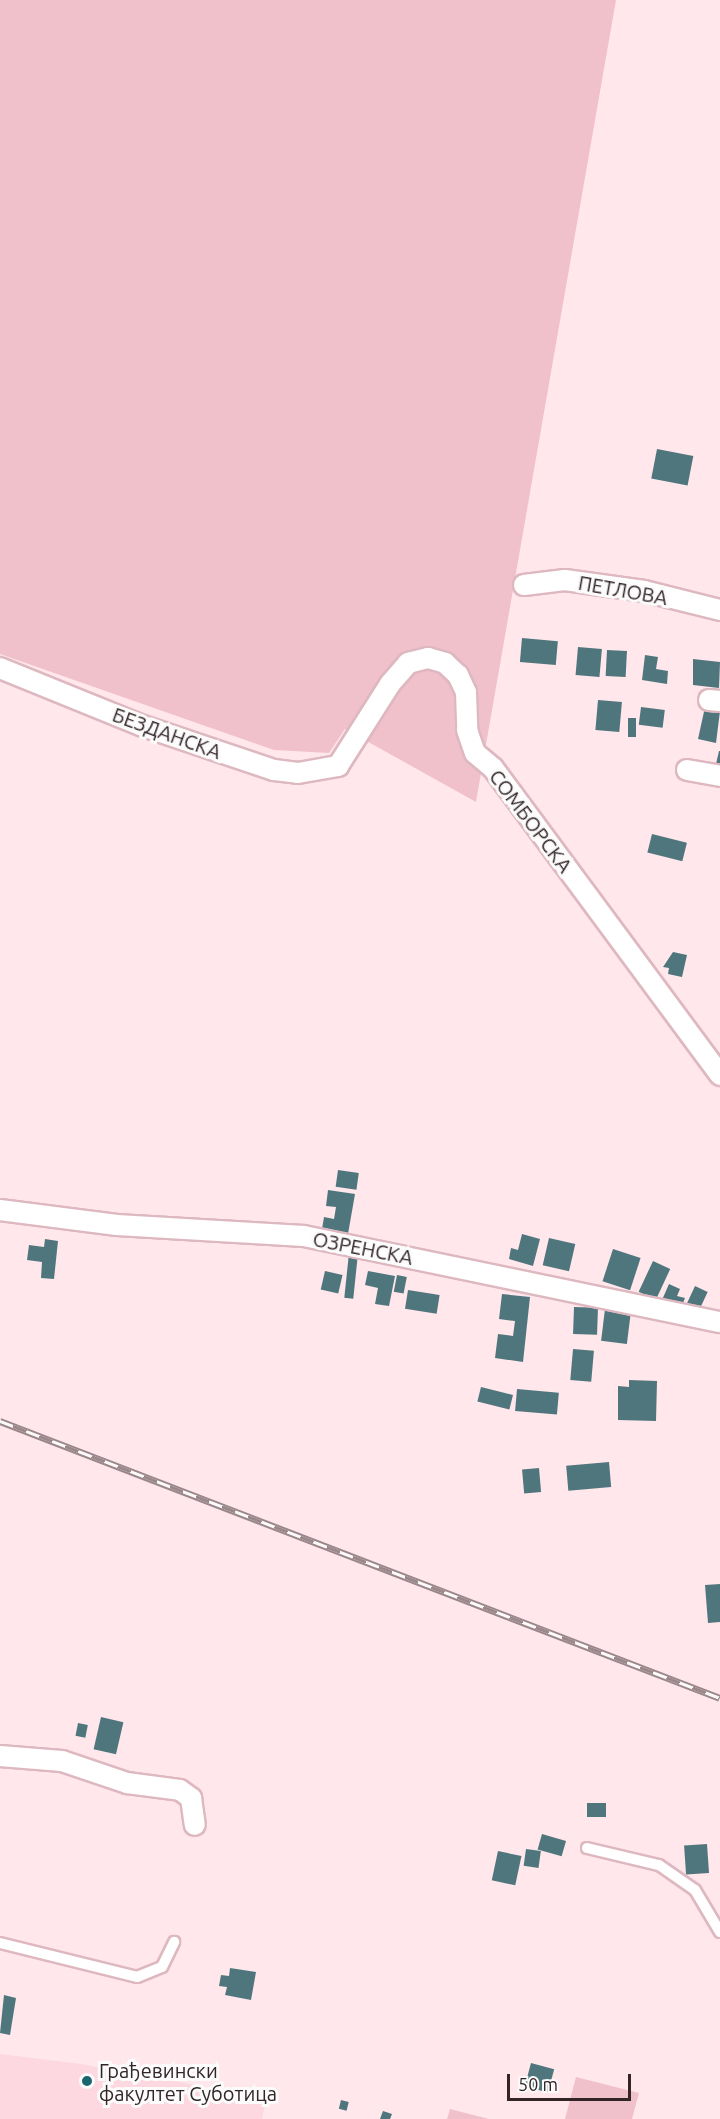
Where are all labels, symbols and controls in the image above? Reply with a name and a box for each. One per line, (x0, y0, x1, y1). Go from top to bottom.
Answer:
street label: ПЕТЛОВА (576, 570, 670, 610)
street label: БЕЗДАНСКА (109, 702, 225, 764)
street label: СОМБОРСКА (484, 765, 578, 877)
street label: ОЗРЕНСКА (311, 1227, 415, 1269)
place label: Грађевински факултет Суботица (99, 2058, 277, 2105)
scale bar (510, 2062, 634, 2100)
marker: Грађевински факултет Суботица (80, 2074, 94, 2088)
text: 50 m (518, 2074, 558, 2094)

